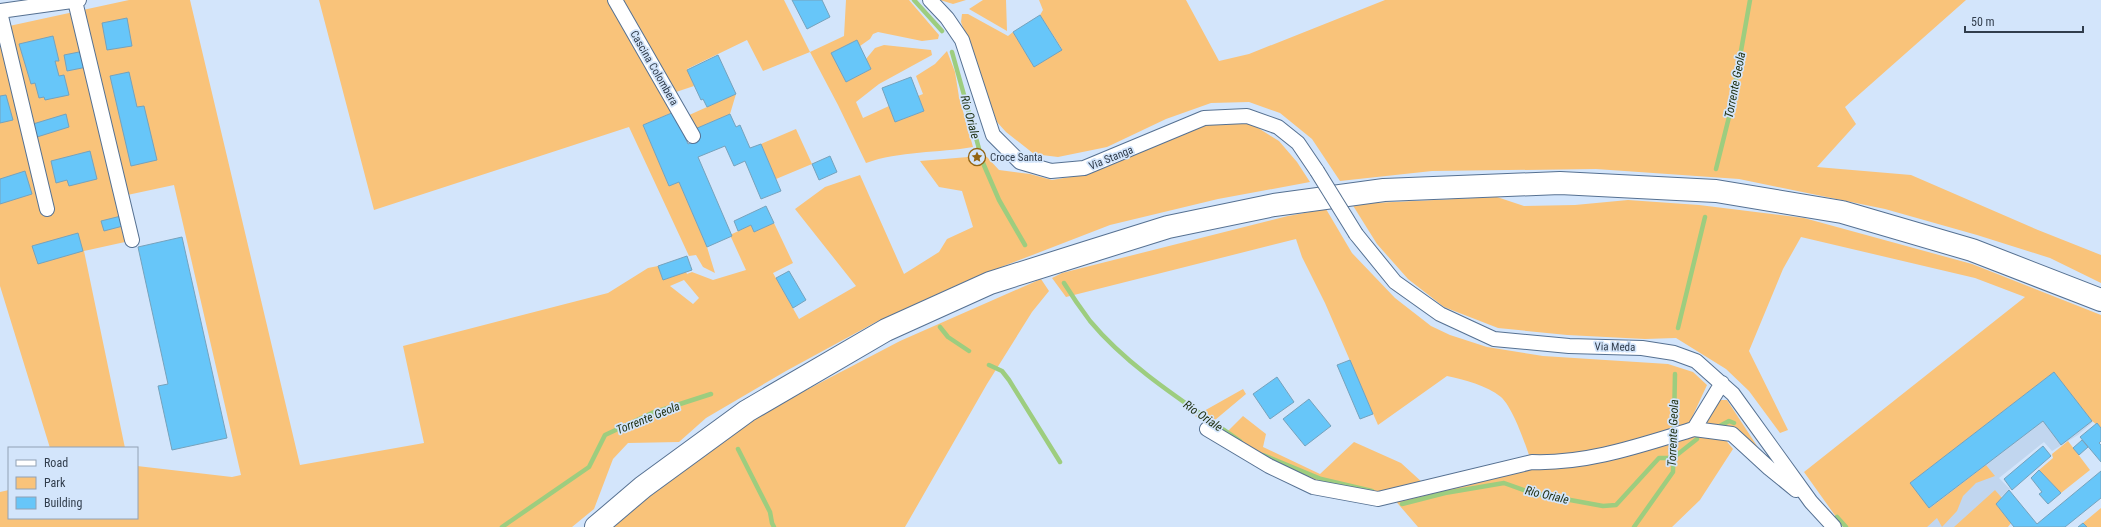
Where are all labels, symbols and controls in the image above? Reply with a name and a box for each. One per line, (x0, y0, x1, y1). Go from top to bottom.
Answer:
scale bar (1965, 8, 2083, 34)
text: 50 m (1971, 15, 1995, 29)
street label: Cascina Colombera (627, 28, 681, 108)
water label: Torrente Geola (1722, 51, 1748, 119)
water label: Rio Oriale (958, 94, 983, 141)
street label: Via Stanga (1087, 143, 1135, 173)
place icon: Croce Santa (967, 147, 987, 167)
place label: Croce Santa (990, 151, 1043, 164)
street label: Via Meda (1595, 340, 1635, 354)
water label: Rio Oriale (1181, 398, 1226, 435)
water label: Torrente Geola (614, 399, 682, 437)
water label: Torrente Geola (1665, 399, 1681, 467)
legend (8, 447, 138, 519)
text: Road (44, 456, 68, 470)
text: Park (44, 476, 66, 490)
water label: Rio Oriale (1524, 483, 1571, 507)
text: Building (44, 496, 82, 510)

